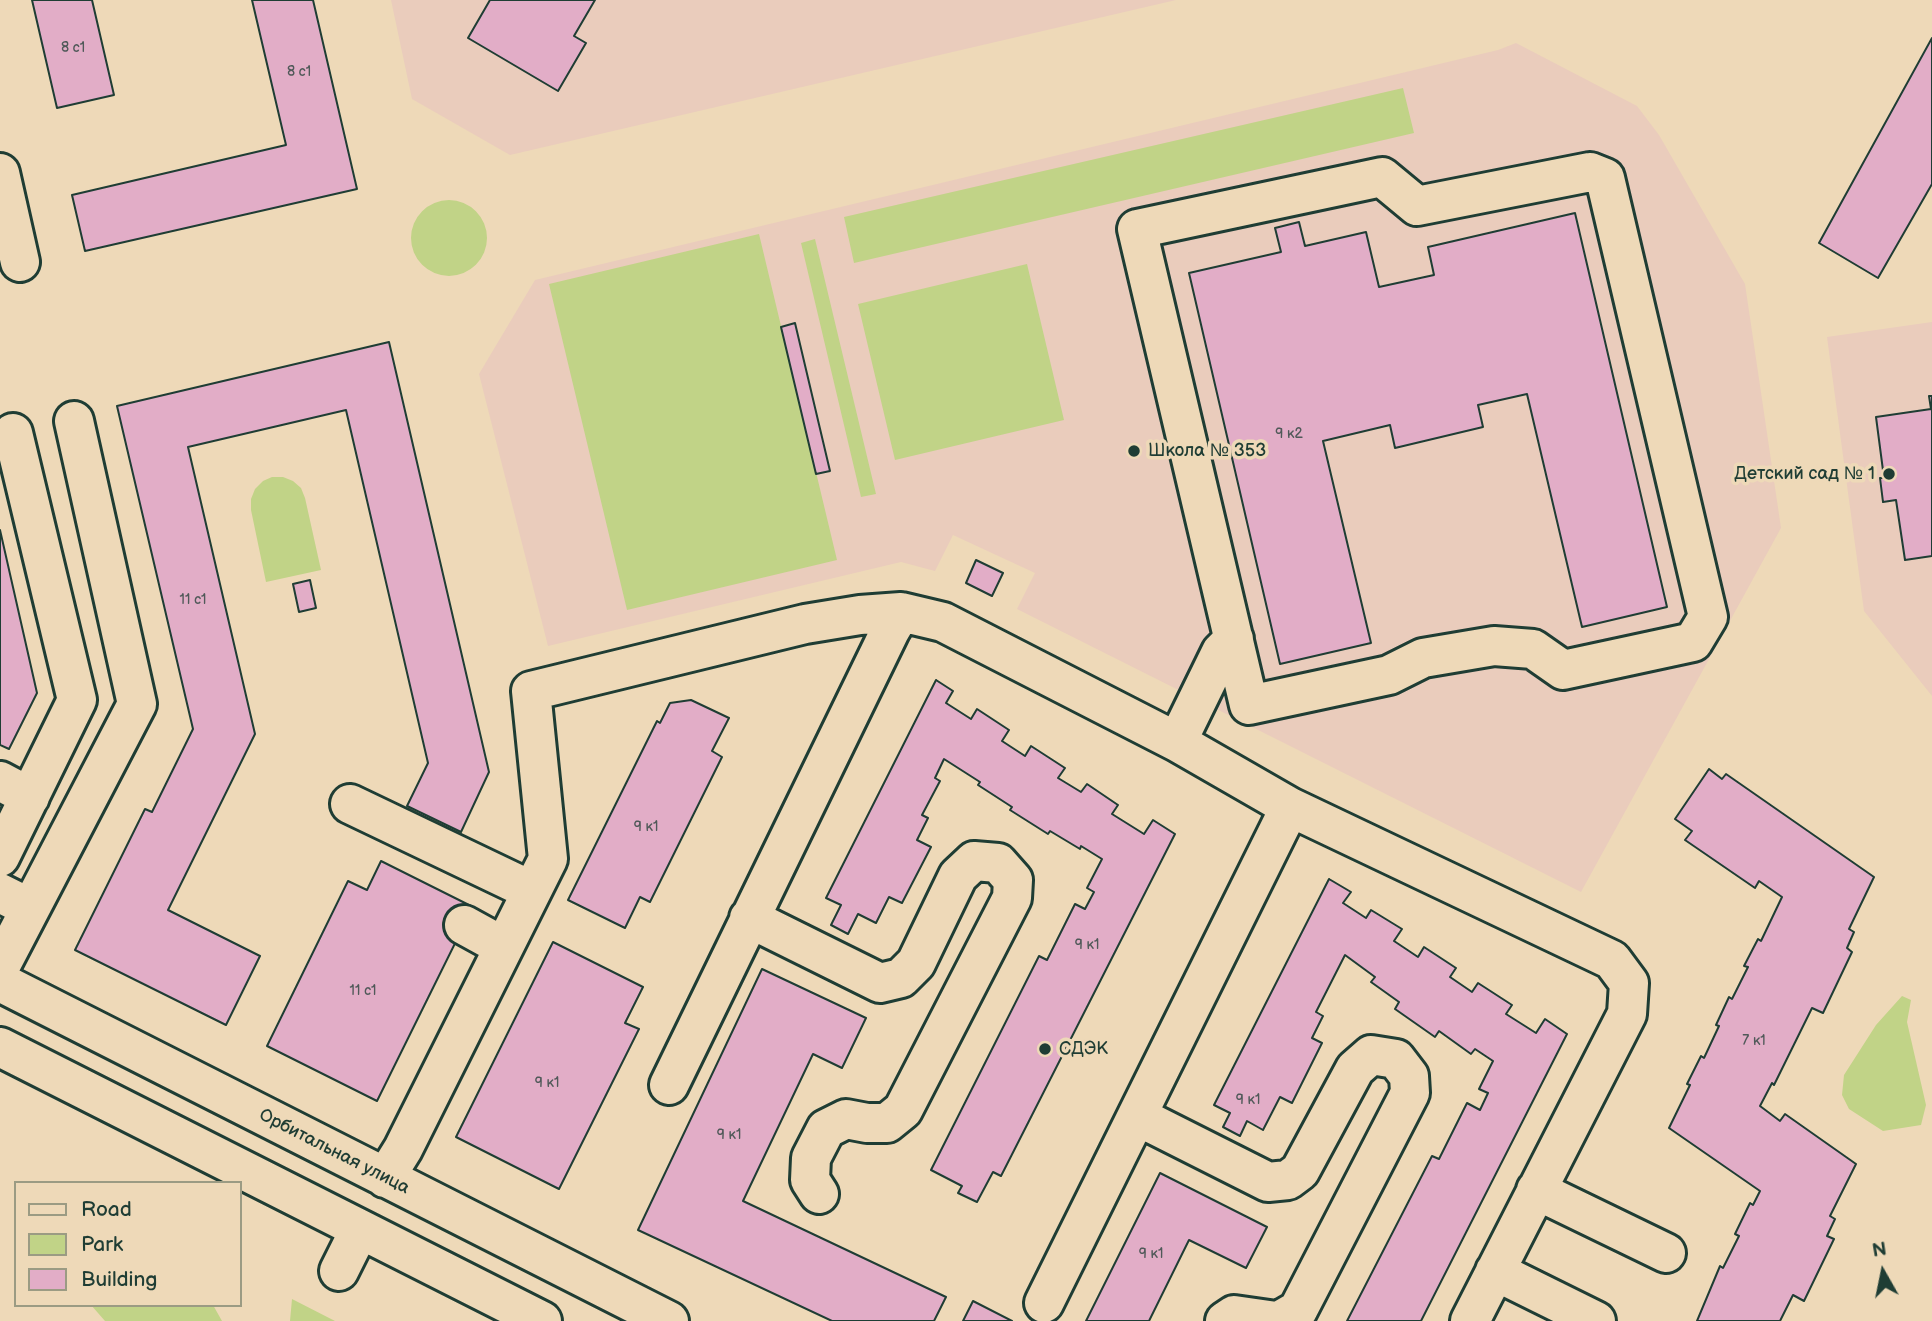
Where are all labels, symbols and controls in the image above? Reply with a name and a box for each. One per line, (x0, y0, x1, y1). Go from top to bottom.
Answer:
house number: 8 с1 (61, 40, 85, 56)
house number: 8 с1 (287, 64, 311, 80)
house number: 9 к2 (1275, 426, 1303, 442)
place label: Школа № 353 (1148, 440, 1266, 462)
marker: Школа № 353 (1126, 443, 1142, 459)
place label: Детский сад № 1 (1734, 463, 1875, 485)
marker: Детский сад № 1 (1881, 466, 1897, 482)
house number: 11 с1 (180, 592, 206, 608)
house number: 9 к1 (634, 819, 658, 835)
house number: 9 к1 (1075, 937, 1099, 953)
house number: 11 с1 (350, 983, 376, 999)
house number: 7 к1 (1742, 1033, 1766, 1049)
place label: СДЭК (1059, 1038, 1108, 1060)
marker: СДЭК (1037, 1041, 1053, 1057)
house number: 9 к1 (535, 1075, 559, 1091)
house number: 9 к1 (1236, 1092, 1260, 1108)
street label: Орбитальная улица (255, 1105, 413, 1199)
house number: 9 к1 (717, 1127, 741, 1143)
legend (14, 1181, 242, 1307)
text: Road (81, 1197, 132, 1222)
text: Park (81, 1232, 123, 1257)
north arrow (1848, 1237, 1918, 1307)
text: N (1871, 1238, 1888, 1263)
house number: 9 к1 (1139, 1246, 1163, 1262)
text: Building (81, 1267, 157, 1292)

